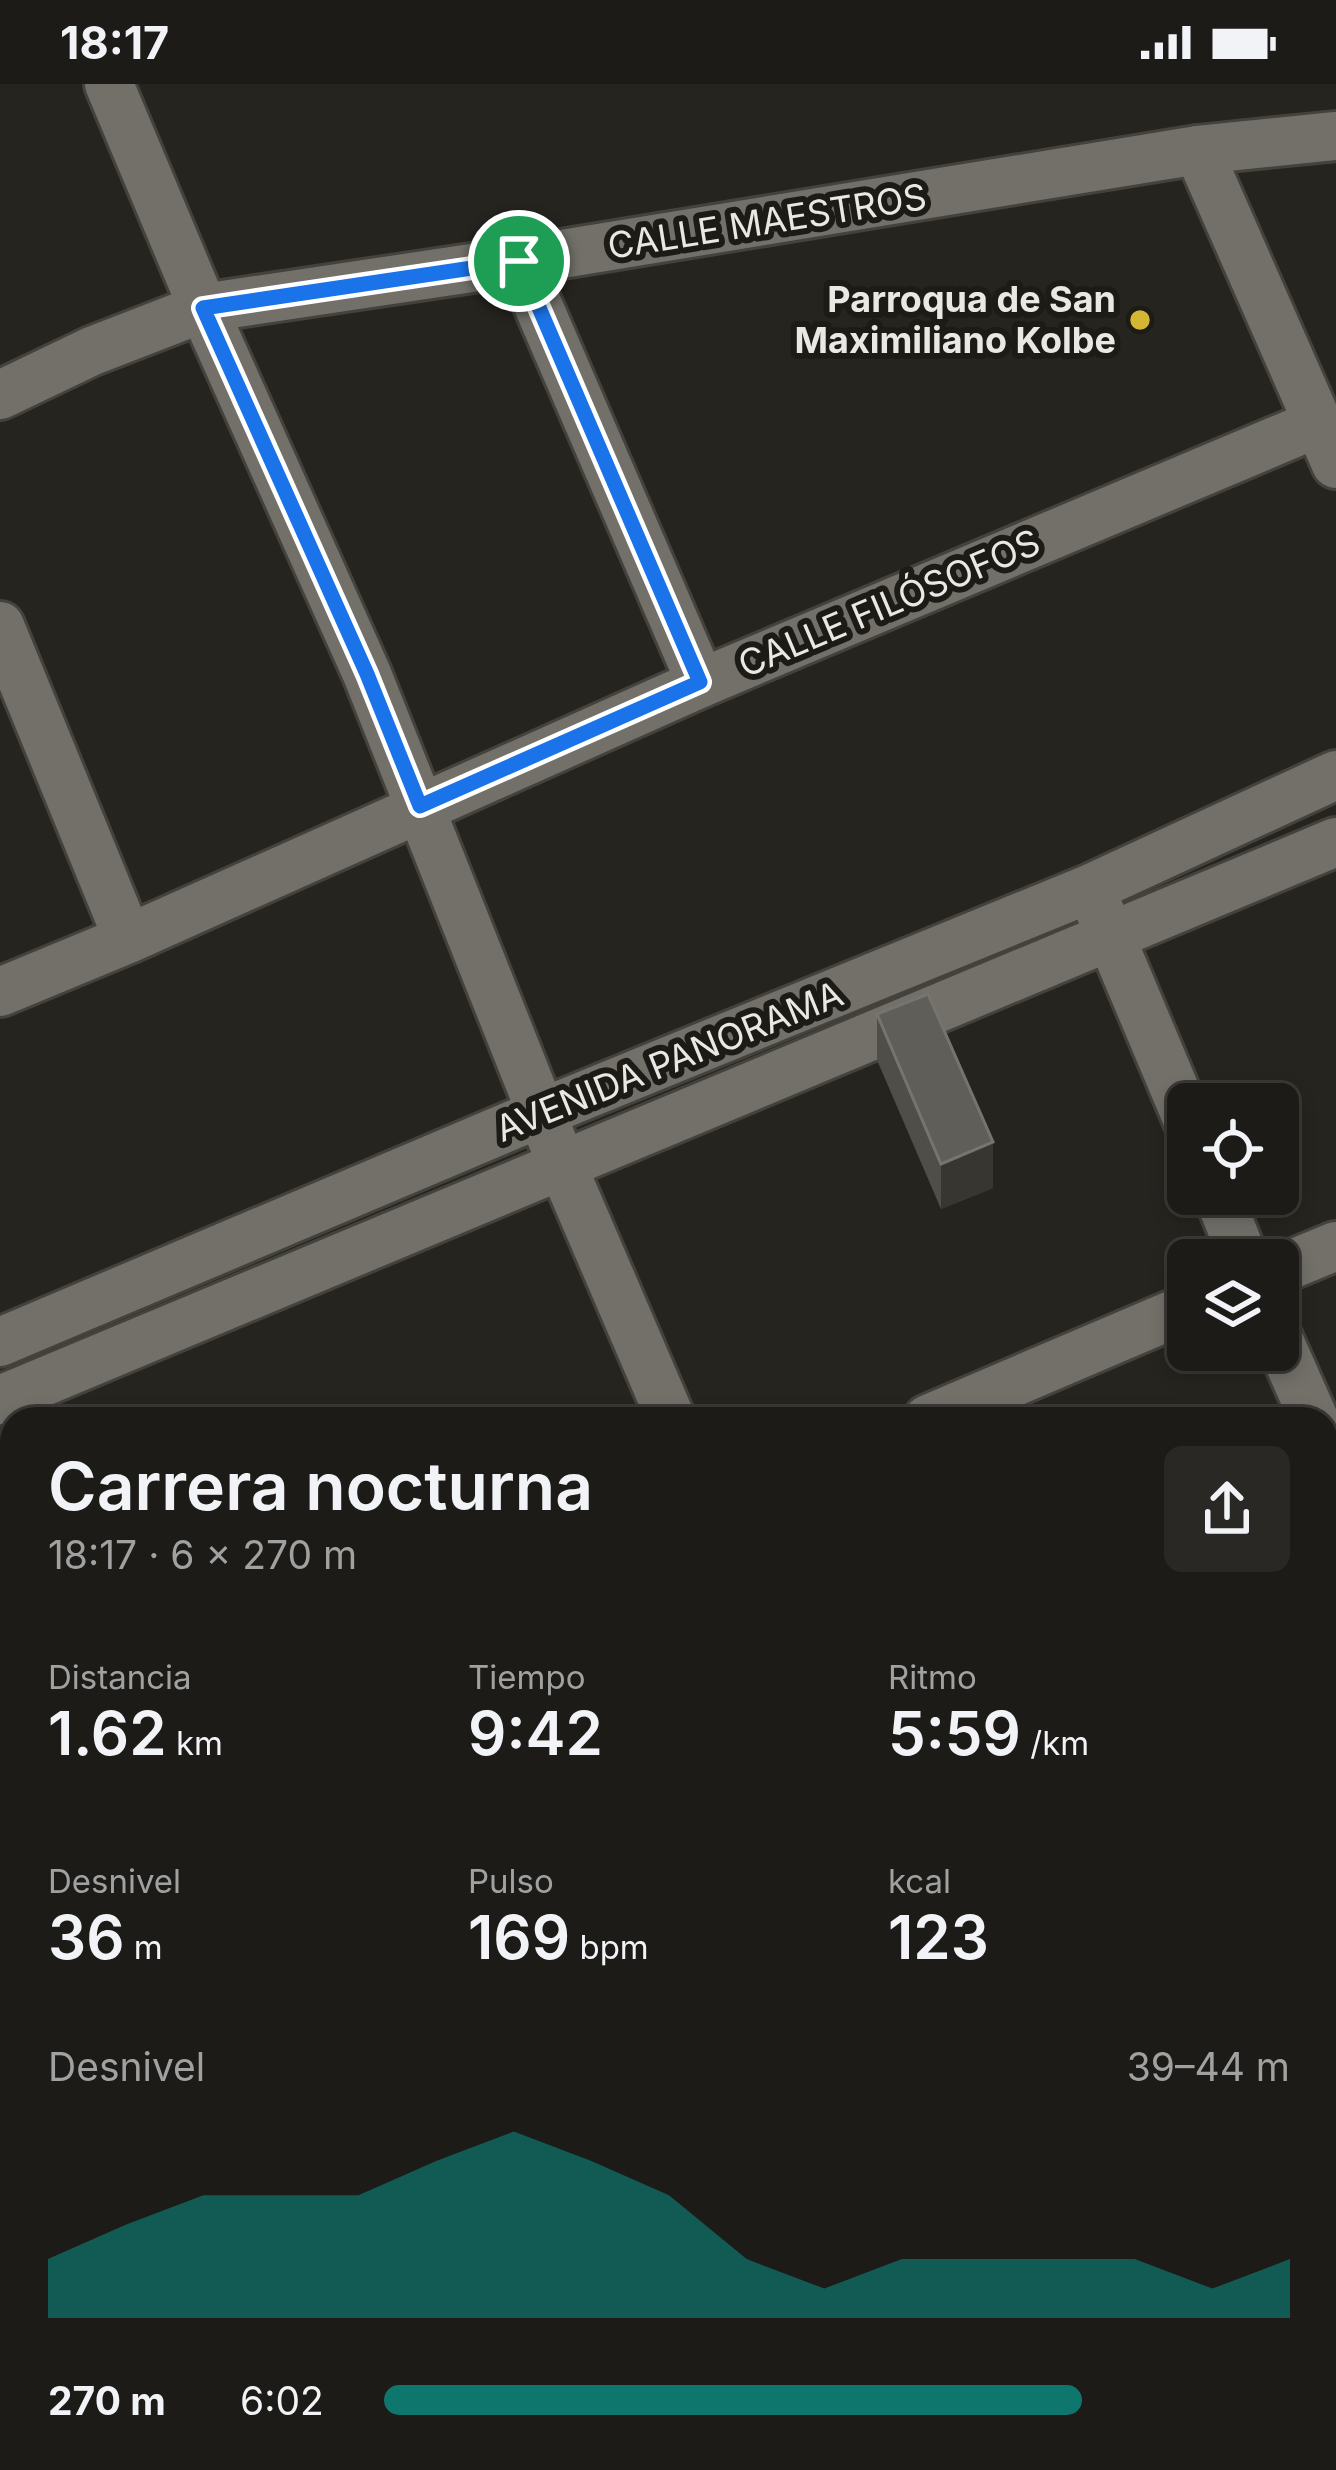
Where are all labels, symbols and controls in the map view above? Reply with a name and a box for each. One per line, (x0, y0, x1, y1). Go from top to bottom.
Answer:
text: 18:17 (60, 15, 169, 70)
street label: CALLE MAESTROS (605, 174, 929, 268)
pin (468, 210, 570, 312)
icon: arrive (486, 228, 552, 294)
place label: Parroqua de San Maximiliano Kolbe (794, 277, 1116, 362)
marker: Parroqua de San Maximiliano Kolbe (1127, 307, 1153, 333)
street label: CALLE FILÓSOFOS (732, 520, 1046, 686)
street label: AVENIDA PANORAMA (489, 971, 849, 1151)
map controls (1167, 1083, 1299, 1371)
button: locate (1167, 1083, 1299, 1215)
button: layers (1167, 1239, 1299, 1371)
text: Carrera nocturna (48, 1446, 593, 1526)
button: share (1164, 1446, 1290, 1572)
text: 18:17 · 6 × 270 m (48, 1531, 357, 1578)
text: Distancia (48, 1657, 192, 1697)
text: Tiempo (468, 1657, 585, 1697)
text: Ritmo (888, 1657, 977, 1697)
text: 1.62 (48, 1697, 167, 1769)
text: 9:42 (468, 1697, 603, 1769)
text: 5:59 (888, 1697, 1021, 1769)
text: km (167, 1723, 223, 1763)
text: /km (1021, 1723, 1089, 1763)
text: Desnivel (48, 1861, 181, 1901)
text: Pulso (468, 1861, 554, 1901)
text: kcal (888, 1861, 951, 1901)
text: 36 (48, 1901, 125, 1973)
text: 169 (468, 1901, 570, 1973)
text: 123 (888, 1901, 989, 1973)
text: m (125, 1927, 163, 1967)
text: bpm (570, 1927, 649, 1967)
text: Desnivel (48, 2043, 205, 2090)
text: 39–44 m (1127, 2043, 1290, 2090)
text: 270 m (48, 2377, 166, 2424)
text: 6:02 (240, 2377, 324, 2424)

